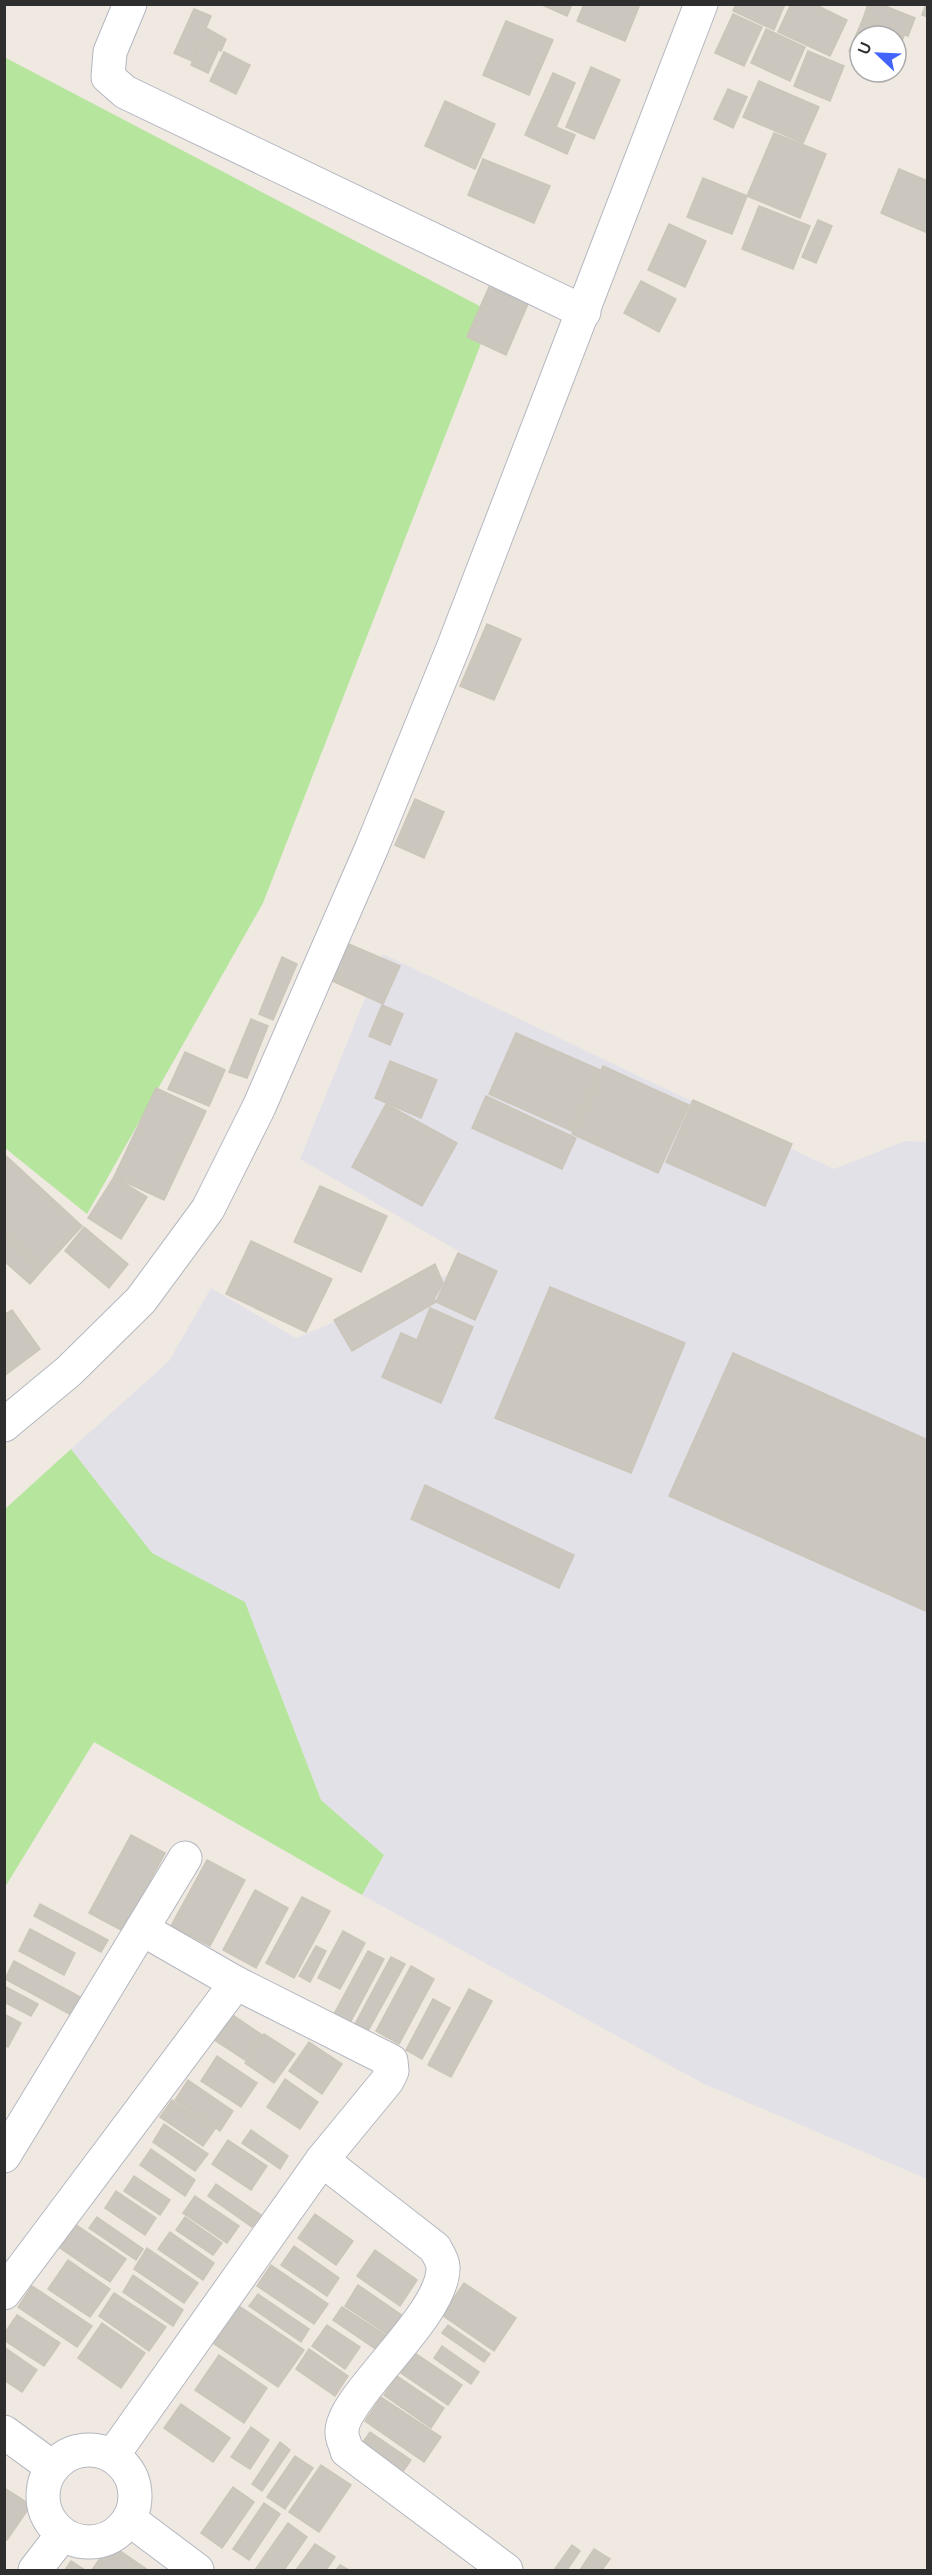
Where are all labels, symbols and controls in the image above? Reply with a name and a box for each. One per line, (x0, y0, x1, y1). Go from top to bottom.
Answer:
north arrow (848, 24, 908, 84)
text: U (854, 39, 876, 57)

